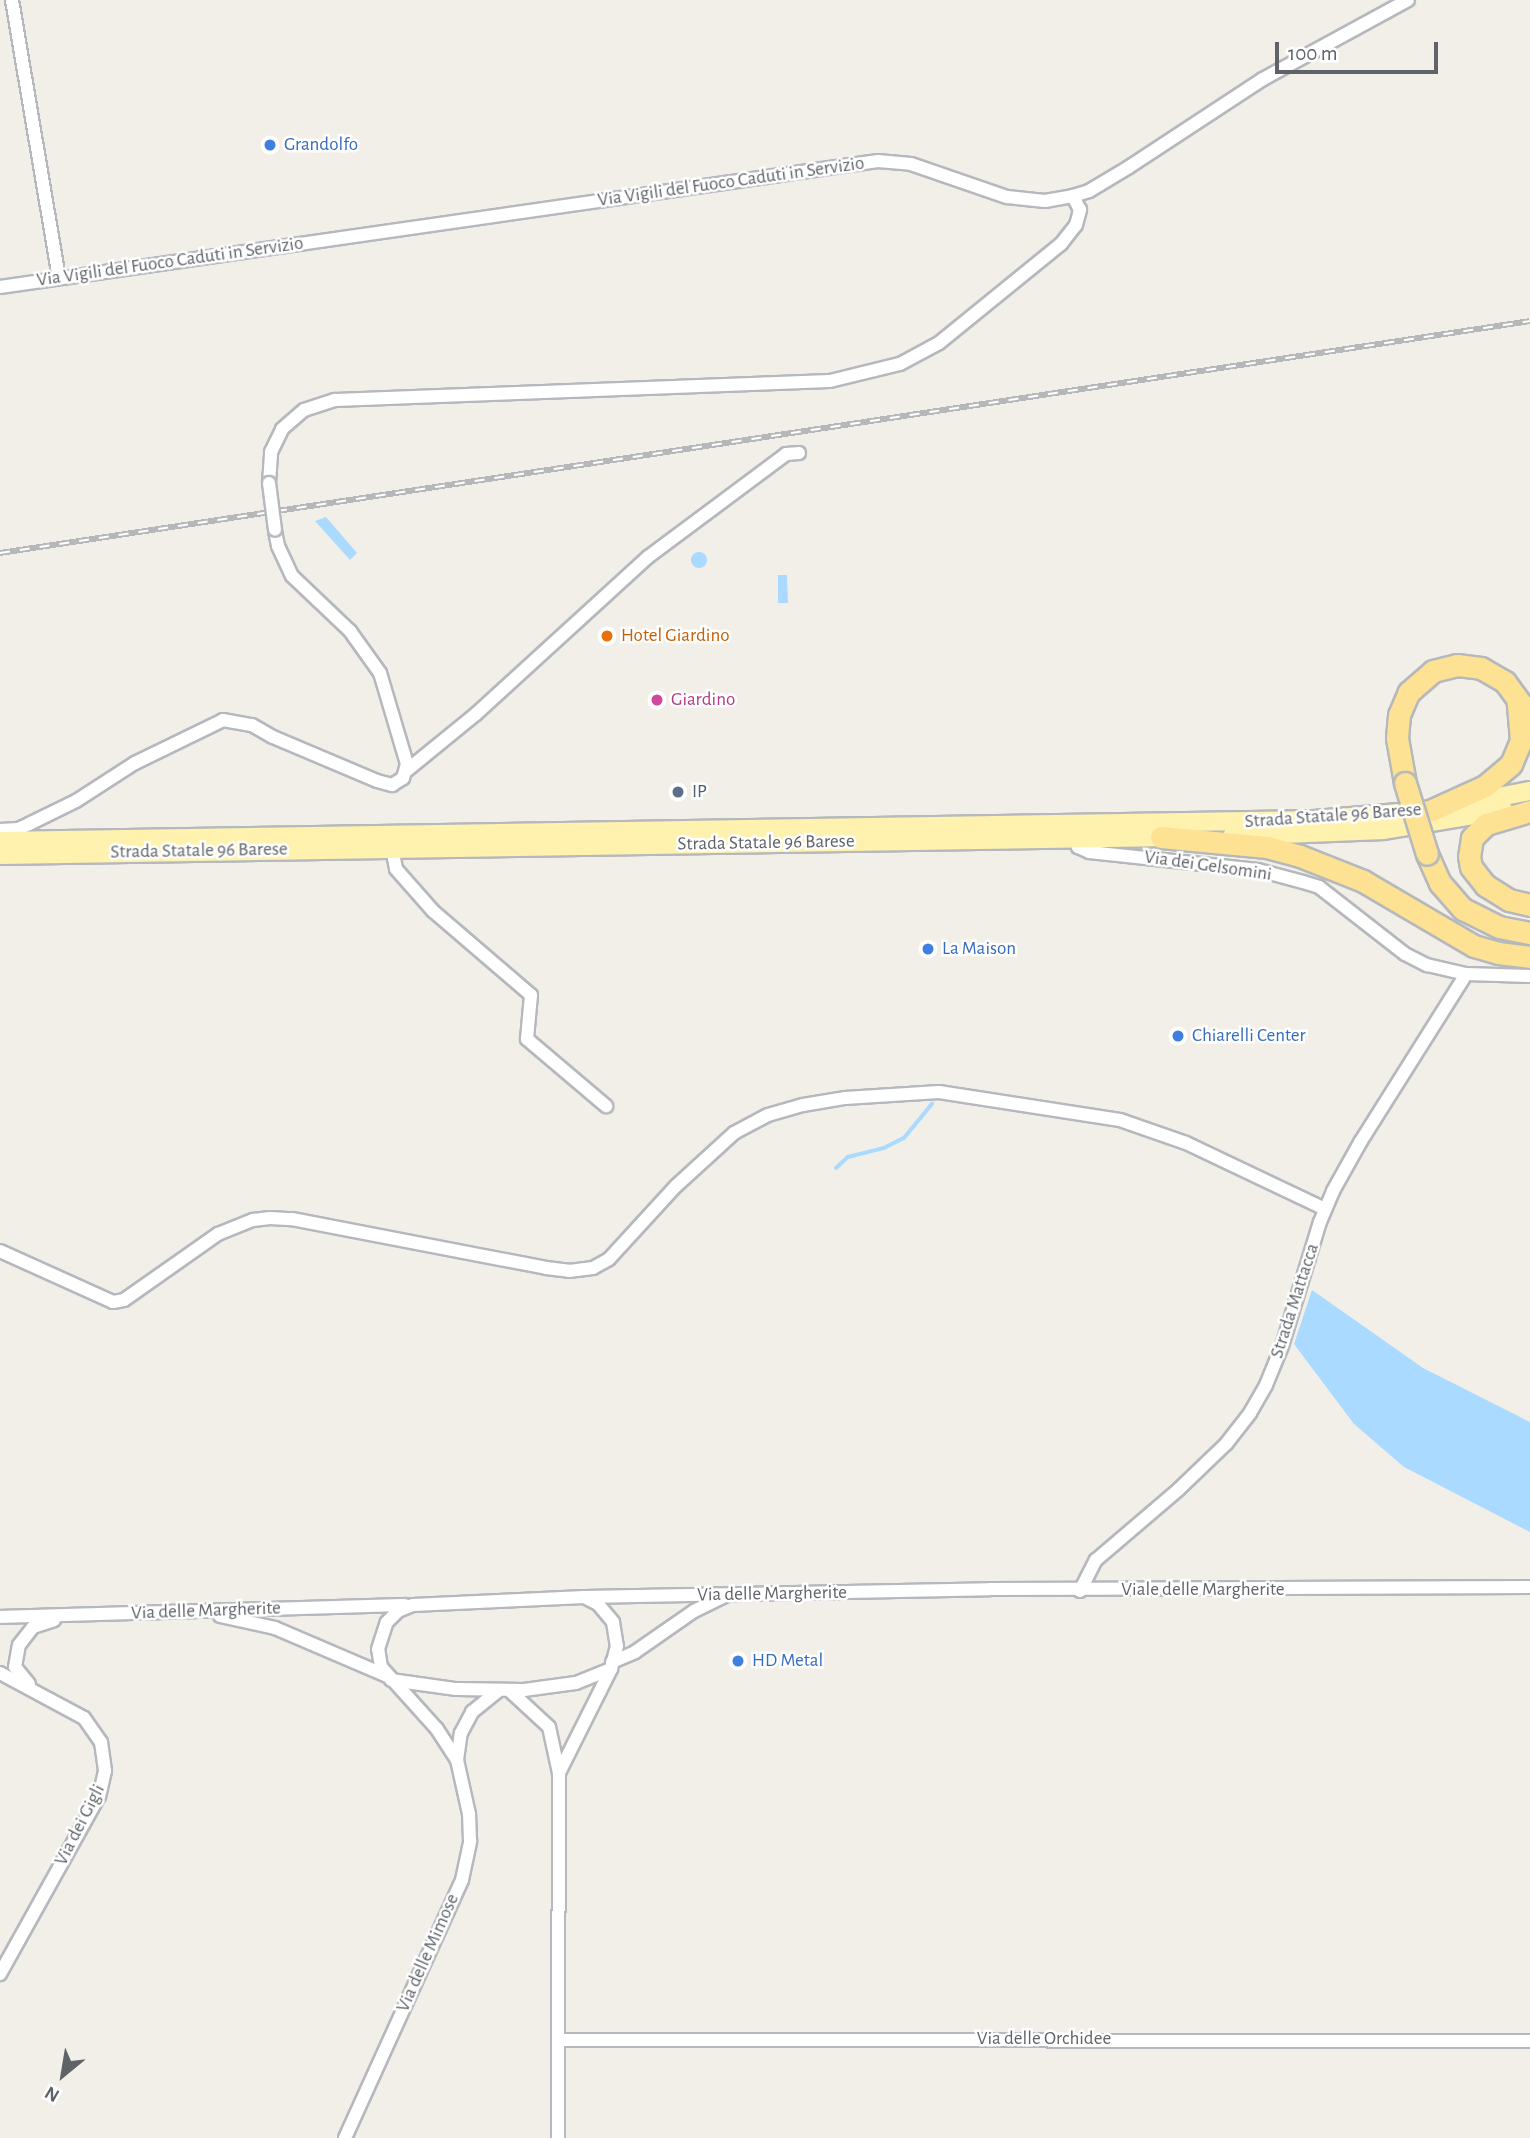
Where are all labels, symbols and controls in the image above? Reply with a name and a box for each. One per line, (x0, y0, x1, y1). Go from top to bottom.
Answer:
scale bar (1278, 28, 1441, 72)
text: 100 m (1288, 43, 1338, 64)
place label: Grandolfo (284, 134, 358, 156)
marker: Grandolfo (262, 137, 278, 153)
street label: Via Vigili del Fuoco Caduti in Servizio (596, 152, 866, 212)
street label: Via Vigili del Fuoco Caduti in Servizio (35, 232, 305, 292)
place label: Hotel Giardino (621, 625, 730, 647)
marker: Hotel Giardino (599, 628, 615, 644)
place label: Giardino (671, 689, 735, 711)
marker: Giardino (649, 692, 665, 708)
place label: IP (692, 781, 707, 803)
marker: IP (670, 784, 686, 800)
street label: Strada Statale 96 Barese (1244, 798, 1422, 834)
street label: Strada Statale 96 Barese (677, 830, 855, 856)
street label: Strada Statale 96 Barese (110, 838, 288, 864)
street label: Via dei Gelsomini (1143, 846, 1273, 886)
place label: La Maison (942, 938, 1016, 960)
marker: La Maison (920, 941, 936, 957)
place label: Chiarelli Center (1192, 1025, 1306, 1047)
marker: Chiarelli Center (1170, 1028, 1186, 1044)
street label: Strada Mattacca (1266, 1241, 1324, 1361)
street label: Viale delle Margherite (1121, 1579, 1285, 1601)
street label: Via delle Margherite (697, 1581, 847, 1607)
street label: Via delle Margherite (131, 1597, 281, 1625)
place label: HD Metal (752, 1650, 823, 1672)
marker: HD Metal (730, 1653, 746, 1669)
street label: Via dei Gigli (50, 1781, 110, 1869)
street label: Via delle Mimose (392, 1890, 464, 2016)
street label: Via delle Orchidee (977, 2028, 1111, 2050)
north arrow (28, 2040, 98, 2110)
text: N (42, 2082, 63, 2105)

